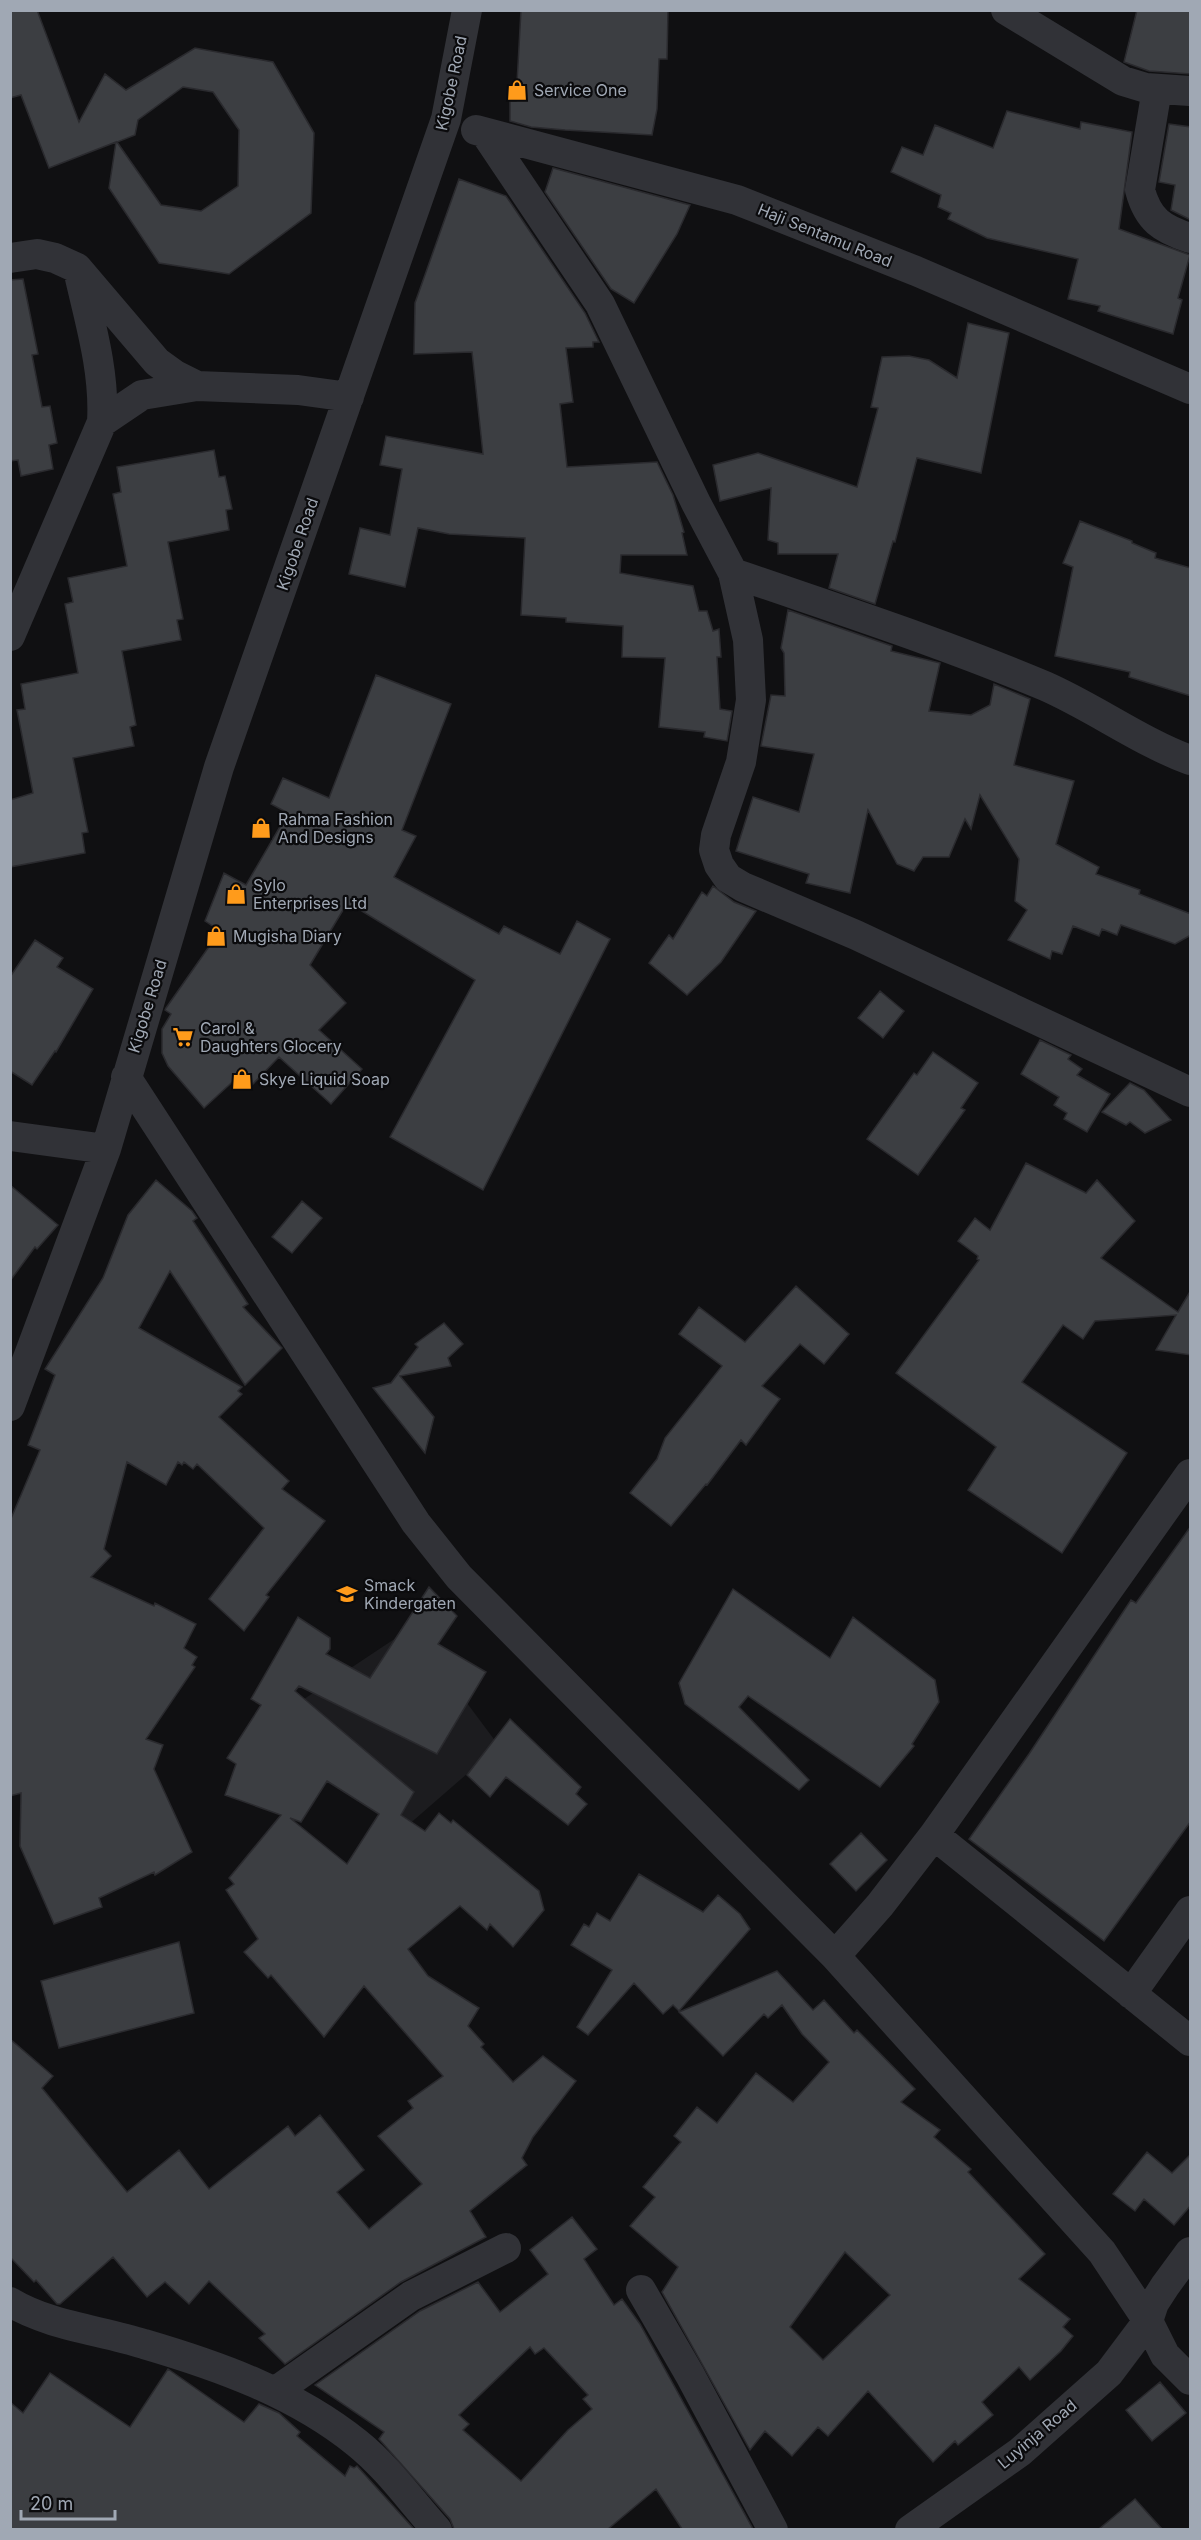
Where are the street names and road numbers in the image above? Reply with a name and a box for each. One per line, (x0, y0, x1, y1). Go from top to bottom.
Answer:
street label: Kigobe Road (431, 34, 471, 132)
street label: Haji Sentamu Road (755, 199, 895, 271)
street label: Kigobe Road (272, 495, 322, 593)
street label: Kigobe Road (123, 957, 171, 1055)
street label: Luyinja Road (994, 2395, 1080, 2473)

